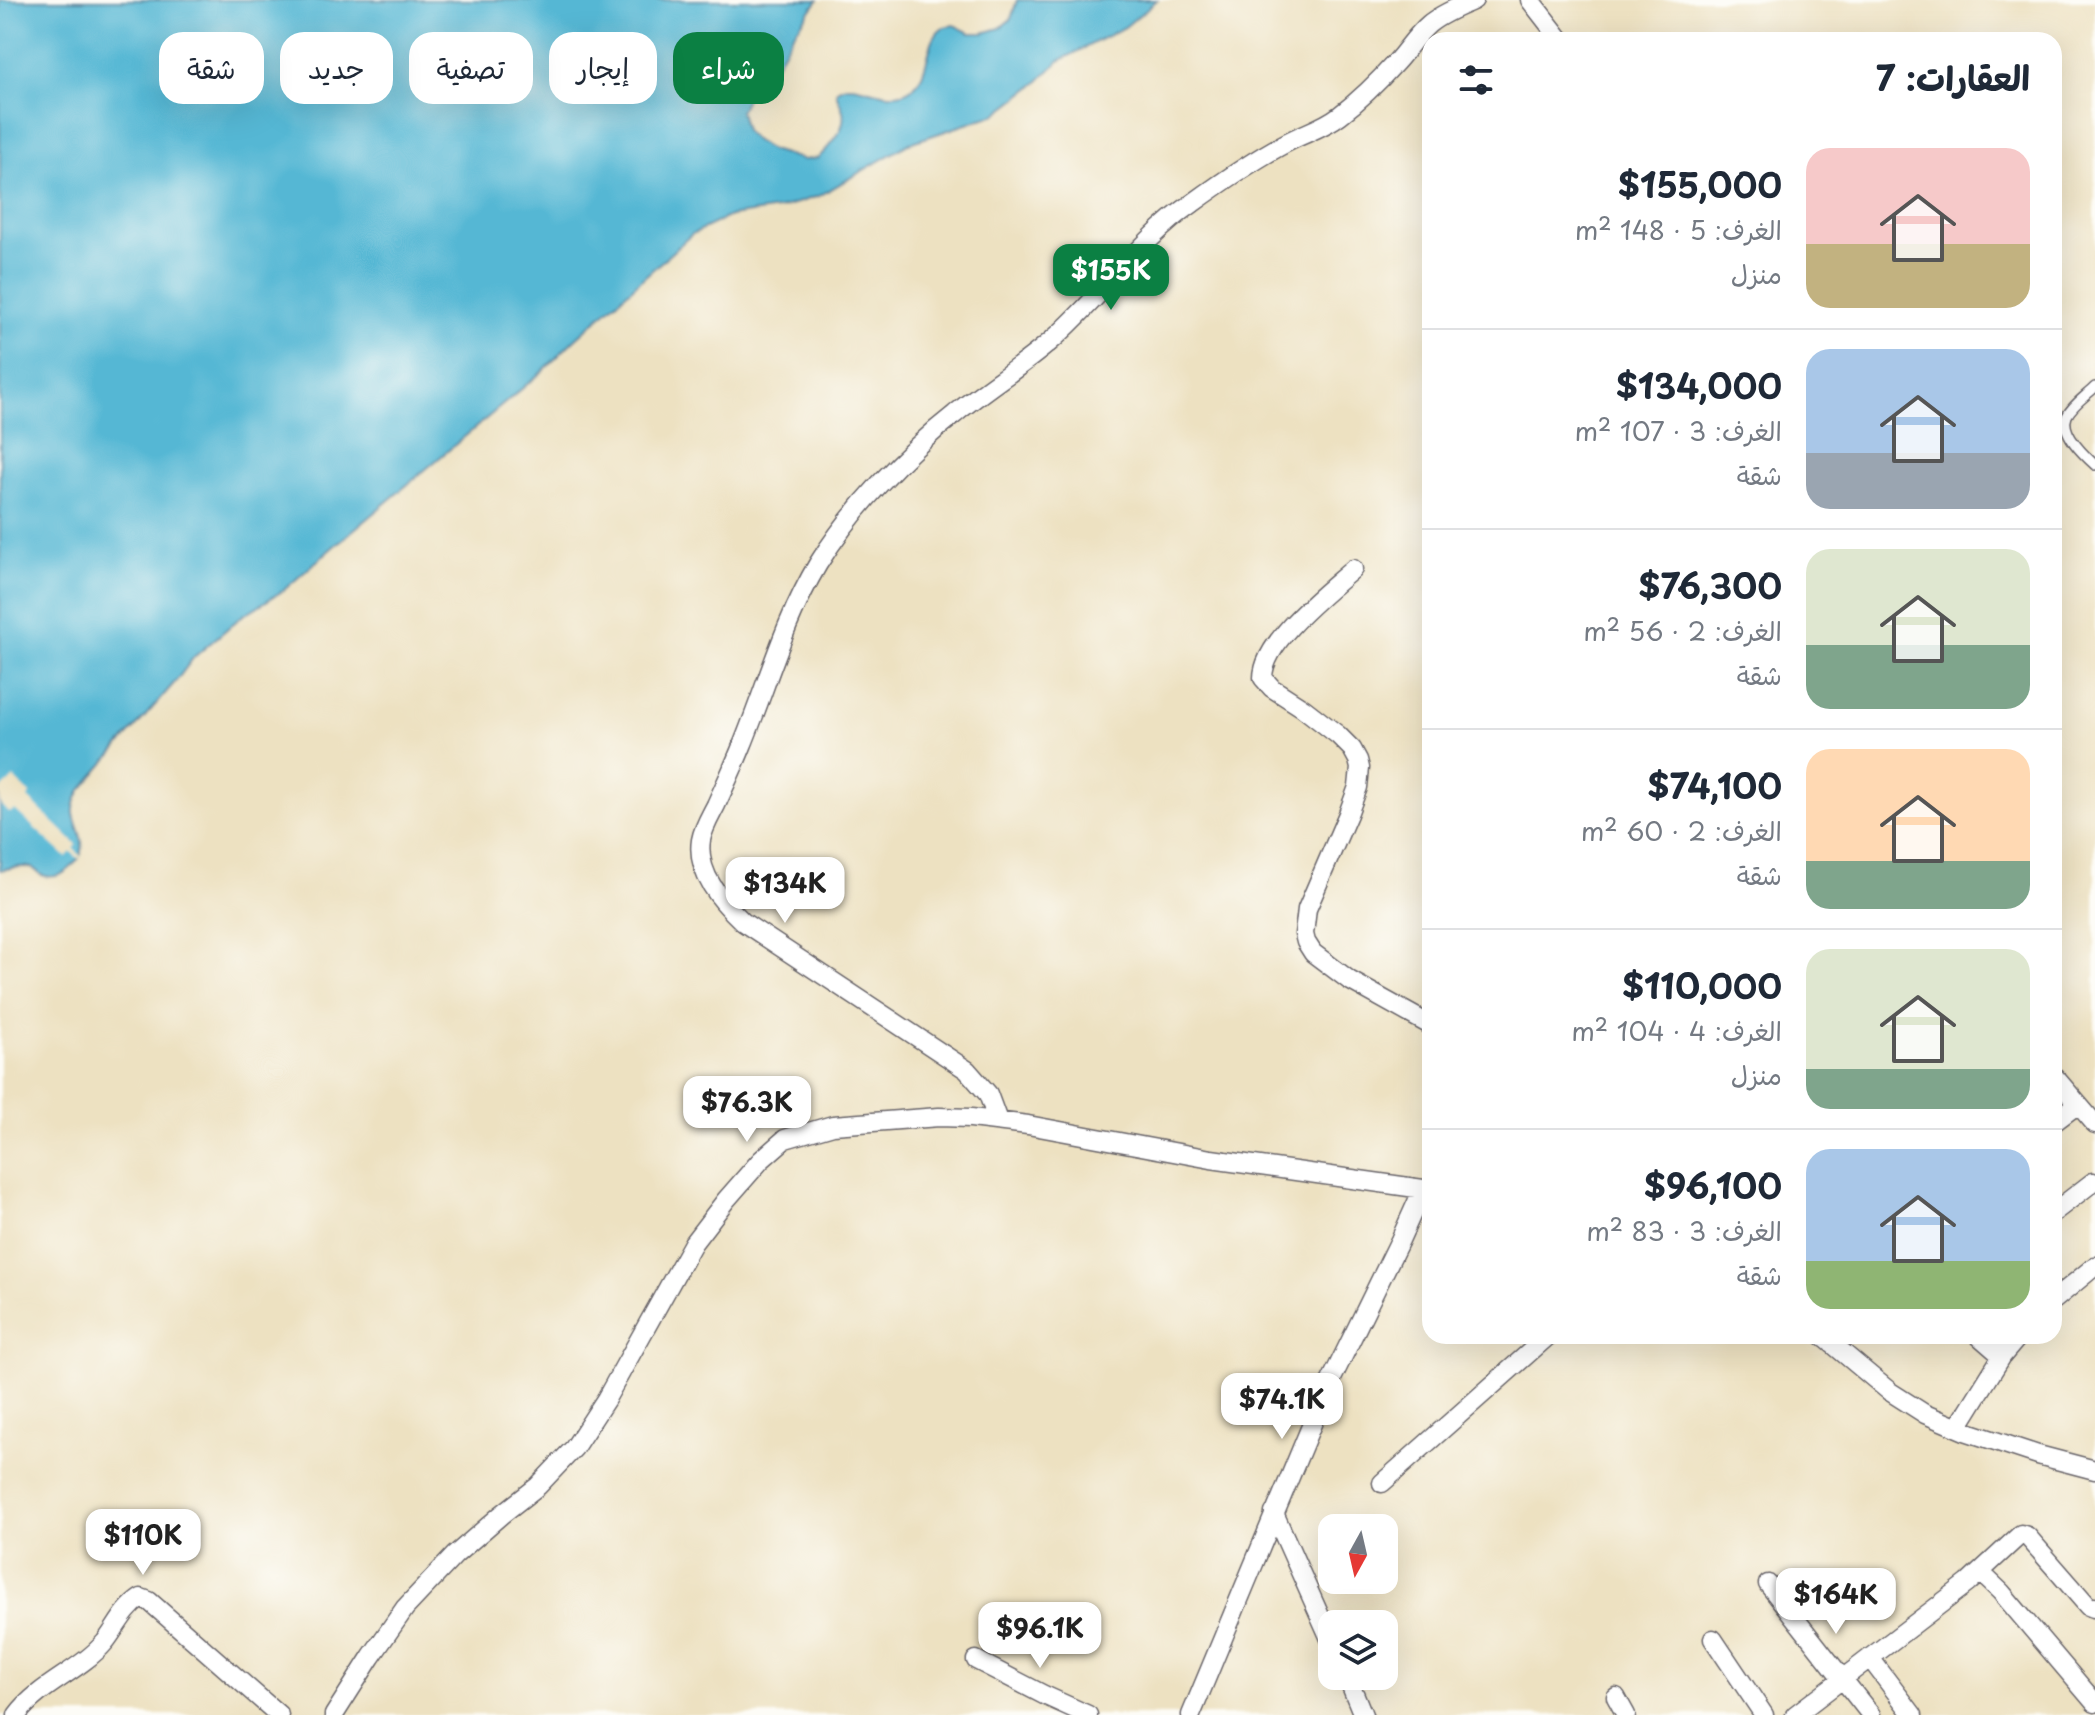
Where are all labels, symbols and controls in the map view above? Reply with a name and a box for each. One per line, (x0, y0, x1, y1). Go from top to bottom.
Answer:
chip: شقة (159, 32, 264, 104)
chip: جديد (280, 32, 393, 104)
chip: تصفية (409, 32, 533, 104)
chip: إيجار (549, 32, 657, 104)
chip: شراء (673, 32, 784, 104)
text: العقارات: 7 (1876, 51, 2030, 103)
icon: filters (1454, 58, 1498, 102)
text: $155,000 (1618, 158, 1782, 210)
icon: home (1870, 180, 1966, 276)
text: الغرف: 5 · 148 m² (1575, 210, 1782, 249)
pin: $155K (1055, 244, 1167, 312)
text: $155K (1071, 250, 1151, 289)
text: منزل (1731, 254, 1782, 293)
text: $134,000 (1616, 359, 1782, 411)
icon: home (1870, 381, 1966, 477)
text: الغرف: 3 · 107 m² (1575, 411, 1782, 450)
text: شقة (1737, 455, 1782, 494)
text: $76,300 (1639, 559, 1782, 611)
icon: home (1870, 581, 1966, 677)
text: الغرف: 2 · 56 m² (1583, 611, 1782, 650)
text: شقة (1737, 655, 1782, 694)
text: $74,100 (1648, 759, 1782, 811)
icon: home (1870, 781, 1966, 877)
text: الغرف: 2 · 60 m² (1581, 811, 1782, 850)
text: شقة (1737, 855, 1782, 894)
pin: $134K (729, 857, 841, 925)
text: $134K (744, 863, 826, 902)
text: $110,000 (1622, 959, 1782, 1011)
icon: home (1870, 981, 1966, 1077)
text: الغرف: 4 · 104 m² (1571, 1011, 1782, 1050)
text: منزل (1731, 1055, 1782, 1094)
pin: $76.3K (682, 1076, 812, 1144)
text: $76.3K (701, 1082, 793, 1121)
text: $96,100 (1644, 1159, 1782, 1211)
icon: home (1870, 1181, 1966, 1277)
text: الغرف: 3 · 83 m² (1586, 1211, 1782, 1250)
text: شقة (1737, 1255, 1782, 1294)
pin: $74.1K (1217, 1373, 1347, 1441)
text: $74.1K (1239, 1379, 1325, 1418)
pin: $110K (87, 1509, 199, 1577)
north arrow (1318, 1514, 1398, 1594)
map controls (1318, 1514, 1398, 1690)
text: $110K (104, 1515, 182, 1554)
pin: $164K (1780, 1568, 1892, 1636)
text: $164K (1794, 1574, 1878, 1613)
pin: $96.1K (975, 1602, 1105, 1670)
text: $96.1K (996, 1608, 1084, 1647)
button: layers (1318, 1610, 1398, 1690)

